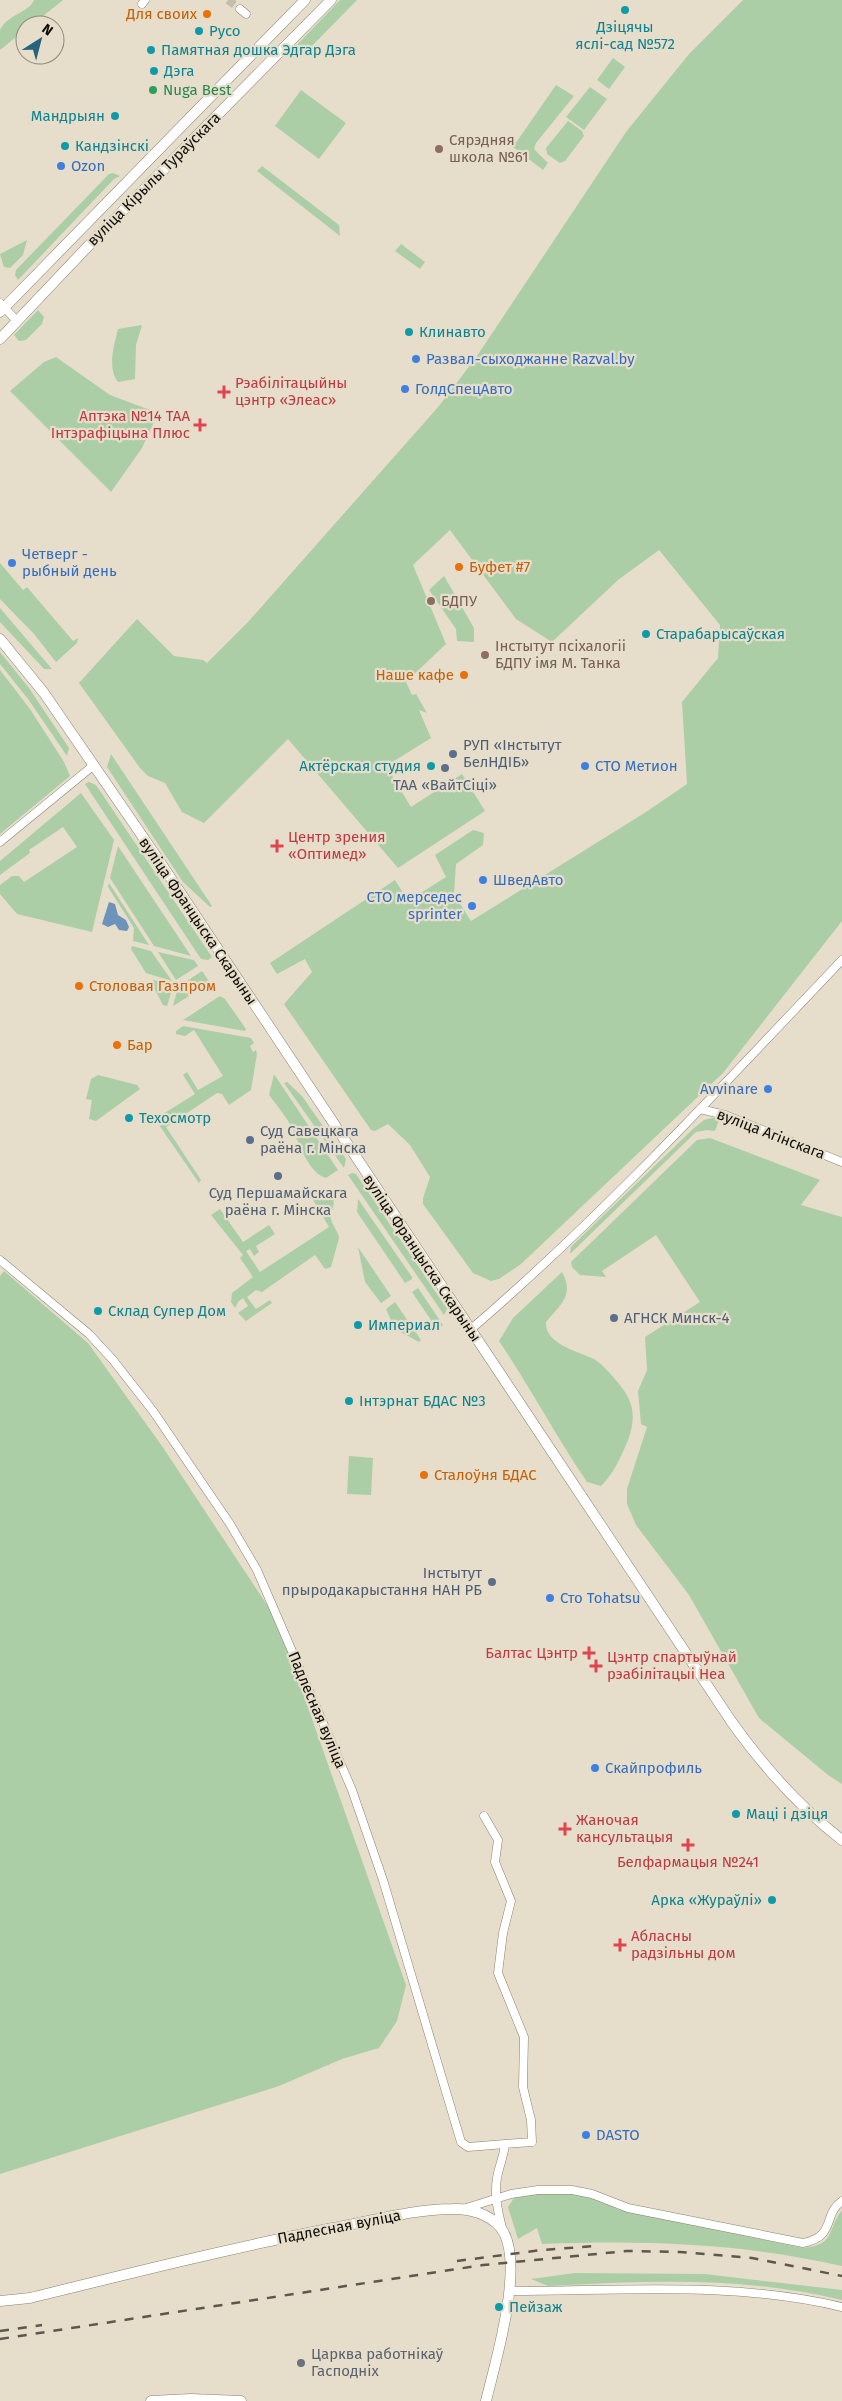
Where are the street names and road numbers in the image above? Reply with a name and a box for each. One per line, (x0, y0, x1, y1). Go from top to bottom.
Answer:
street label: вуліца Кірылы Тураўскага (84, 109, 224, 249)
street label: вуліца Францыска Скарыны (135, 834, 261, 1008)
street label: вуліца Агінскага (714, 1105, 828, 1163)
street label: вуліца Францыска Скарыны (359, 1171, 485, 1345)
street label: Падлесная вуліца (284, 1649, 350, 1771)
street label: Падлесная вуліца (276, 2206, 402, 2248)

